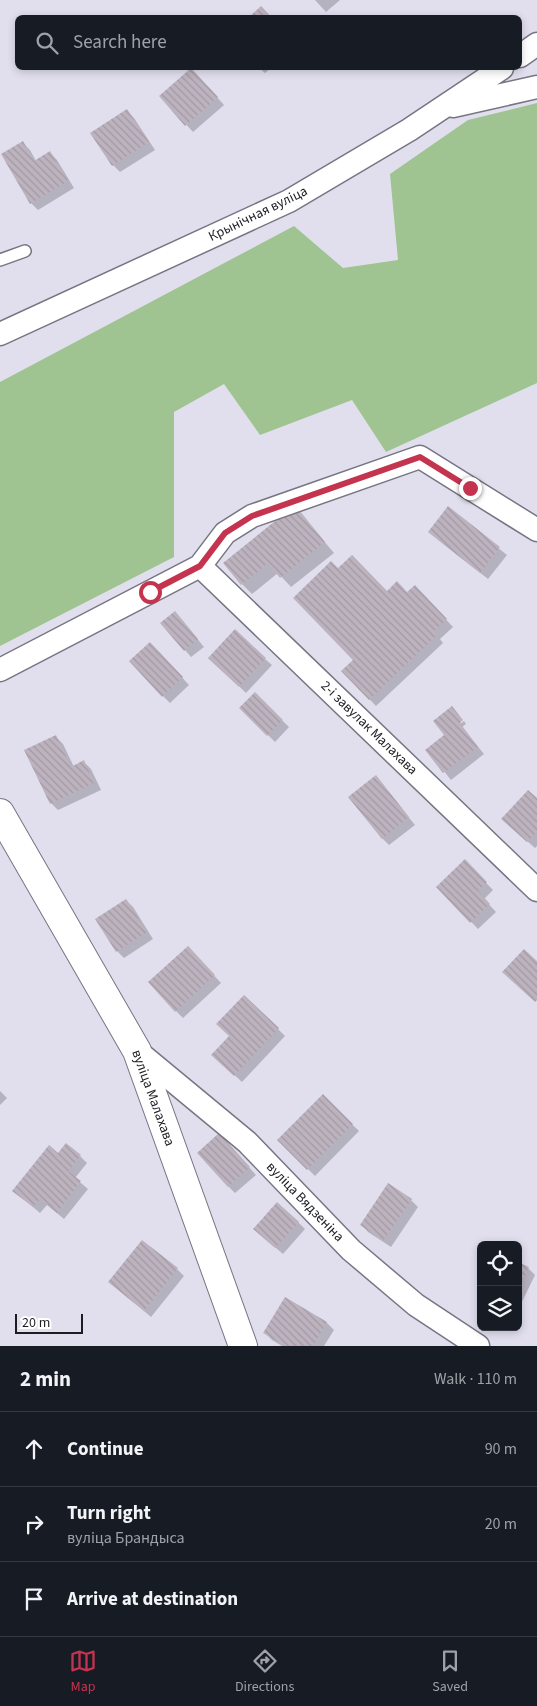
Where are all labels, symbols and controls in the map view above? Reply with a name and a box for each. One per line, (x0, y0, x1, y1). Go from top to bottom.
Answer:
search box (15, 15, 522, 70)
icon: search (33, 29, 61, 57)
text: Search here (73, 29, 167, 56)
street label: Крынічная вуліца (205, 181, 311, 247)
route end (459, 477, 482, 500)
route start (139, 581, 162, 604)
street label: 2-і завулак Малахава (316, 676, 422, 780)
street label: вуліца Малахава (126, 1047, 180, 1149)
street label: вуліца Вядзеніна (262, 1157, 348, 1247)
map controls (477, 1241, 522, 1331)
button: locate (477, 1241, 522, 1286)
button: layers (477, 1286, 522, 1331)
scale bar (15, 1311, 82, 1334)
text: 20 m (22, 1313, 50, 1333)
text: 2 min (20, 1364, 71, 1394)
text: Walk · 110 m (434, 1368, 517, 1390)
icon: ahead (20, 1435, 48, 1463)
text: Continue (67, 1436, 144, 1463)
text: 90 m (485, 1438, 517, 1460)
text: Turn right (67, 1500, 151, 1527)
icon: right (20, 1510, 48, 1538)
text: 20 m (485, 1513, 517, 1535)
text: вуліца Брандыса (67, 1527, 185, 1549)
icon: arrive (20, 1585, 48, 1613)
text: Arrive at destination (67, 1586, 238, 1613)
tab: Map (69, 1647, 97, 1697)
tab: Directions (235, 1647, 294, 1697)
tab: Saved (432, 1647, 468, 1697)

